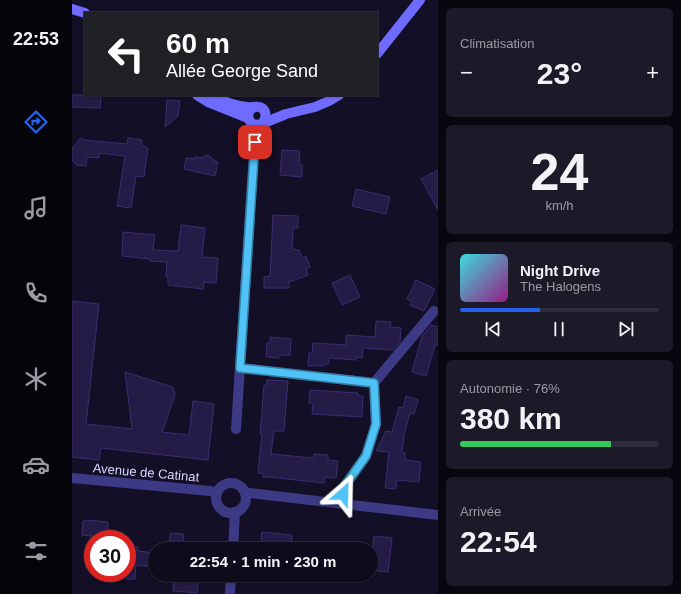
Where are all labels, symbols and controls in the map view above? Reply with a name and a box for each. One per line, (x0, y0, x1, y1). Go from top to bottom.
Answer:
icon: left (100, 28, 152, 80)
text: 60 m (166, 28, 230, 59)
text: 22:53 (13, 29, 59, 49)
text: Climatisation (460, 36, 534, 51)
text: 23° (537, 57, 582, 90)
text: − (460, 60, 473, 85)
text: + (646, 60, 659, 85)
text: Allée George Sand (166, 61, 318, 81)
icon: directions (22, 108, 50, 136)
pin (238, 125, 272, 159)
icon: arrive (244, 131, 266, 153)
text: 24 (531, 143, 588, 201)
icon: music (22, 194, 50, 222)
text: km/h (545, 198, 574, 213)
text: Night Drive (520, 262, 600, 279)
icon: phone (22, 279, 50, 307)
text: The Halogens (520, 279, 601, 294)
icon: previous (482, 318, 504, 340)
icon: pause (548, 318, 570, 340)
icon: next (615, 318, 637, 340)
icon: climate (22, 365, 50, 393)
text: Autonomie · 76% (460, 381, 560, 396)
text: 380 km (460, 402, 562, 435)
icon: car (22, 451, 50, 479)
street label: Avenue de Catinat (92, 460, 200, 485)
position arrow (322, 473, 364, 515)
text: Arrivée (460, 504, 501, 519)
text: 22:54 (460, 525, 537, 558)
speed limit sign: 30 (84, 530, 136, 582)
icon: filters (22, 537, 50, 565)
text: 22:54 · 1 min · 230 m (190, 553, 336, 570)

